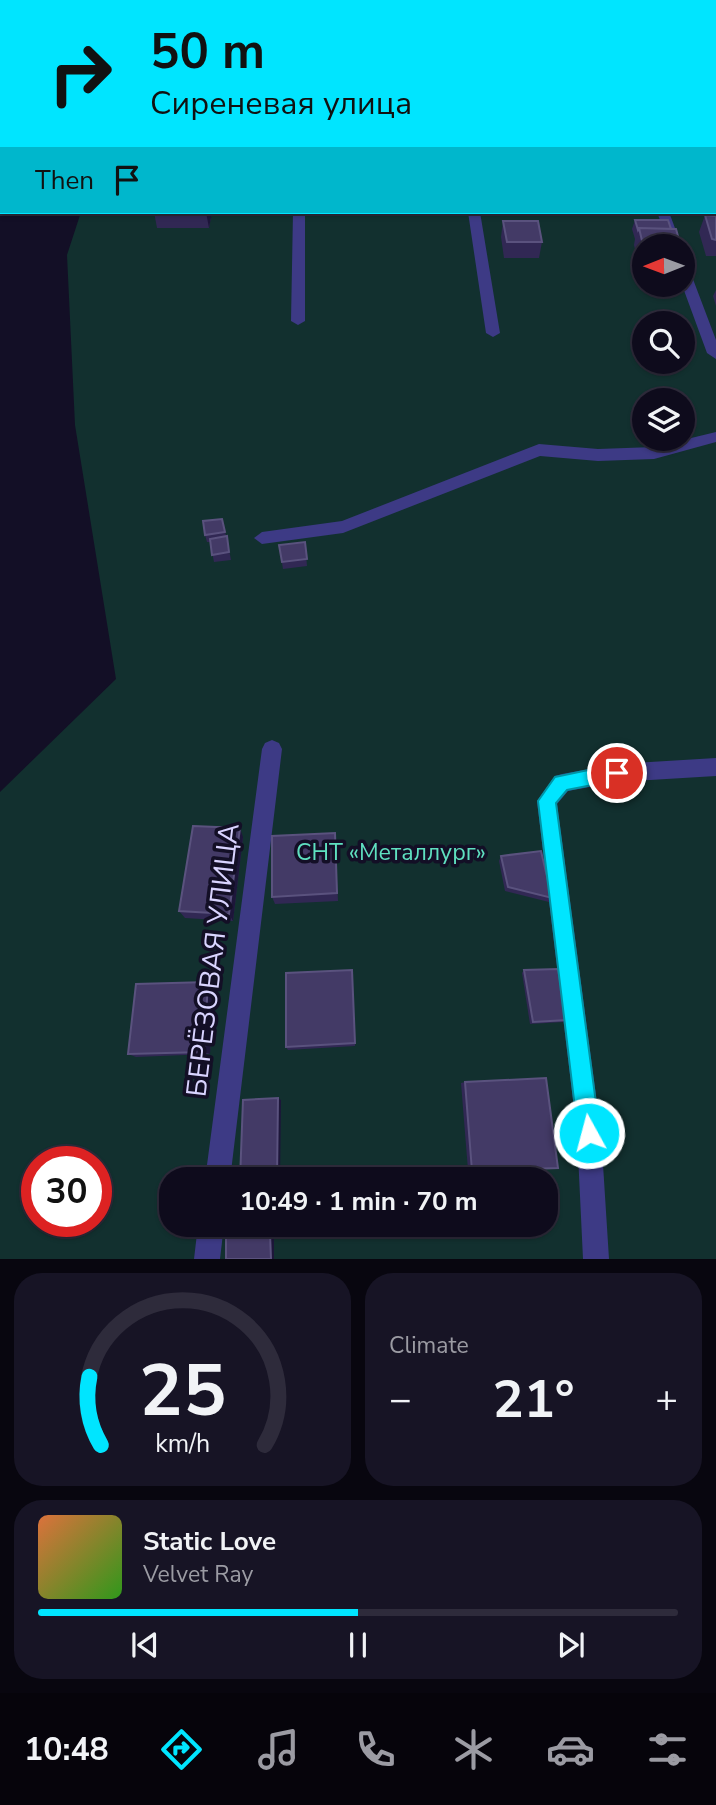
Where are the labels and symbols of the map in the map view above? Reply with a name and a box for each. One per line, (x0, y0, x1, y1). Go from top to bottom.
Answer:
north arrow (632, 234, 695, 298)
pin (587, 743, 647, 803)
street label: БЕРЁЗОВАЯ УЛИЦА (177, 821, 249, 1099)
park label: СНТ «Металлург» (296, 837, 486, 868)
position arrow (552, 1096, 626, 1170)
speed limit sign: 30 (21, 1146, 112, 1237)

